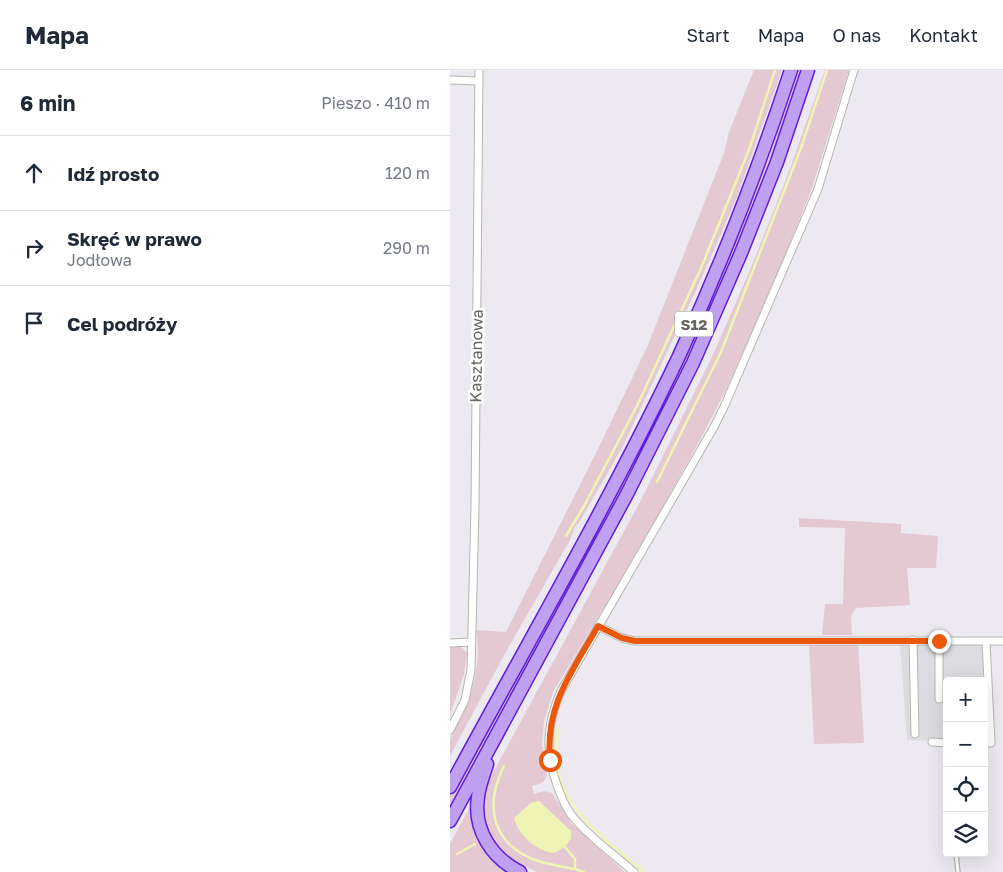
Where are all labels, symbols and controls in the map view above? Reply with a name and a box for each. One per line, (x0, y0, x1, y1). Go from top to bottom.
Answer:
text: Mapa (25, 20, 89, 49)
text: Start (687, 24, 730, 46)
text: Mapa (758, 24, 805, 46)
text: O nas (833, 24, 881, 46)
text: Kontakt (909, 24, 978, 46)
text: 6 min (20, 90, 75, 116)
text: Pieszo · 410 m (321, 93, 430, 113)
icon: ahead (20, 159, 48, 187)
text: Idź prosto (67, 162, 159, 185)
text: 120 m (385, 163, 430, 183)
text: Skręć w prawo (67, 227, 202, 250)
icon: right (20, 234, 48, 262)
text: 290 m (383, 238, 430, 258)
text: Jodłowa (67, 250, 132, 270)
icon: arrive (20, 309, 48, 337)
street label: Kasztanowa (465, 309, 487, 403)
text: Cel podróży (67, 312, 177, 335)
road number: S12 (675, 312, 713, 336)
route end (928, 630, 951, 653)
map controls (943, 677, 988, 857)
button: + (943, 677, 988, 722)
button: − (943, 722, 988, 767)
route start (539, 749, 562, 772)
button: locate (943, 767, 988, 812)
button: layers (943, 812, 988, 857)

